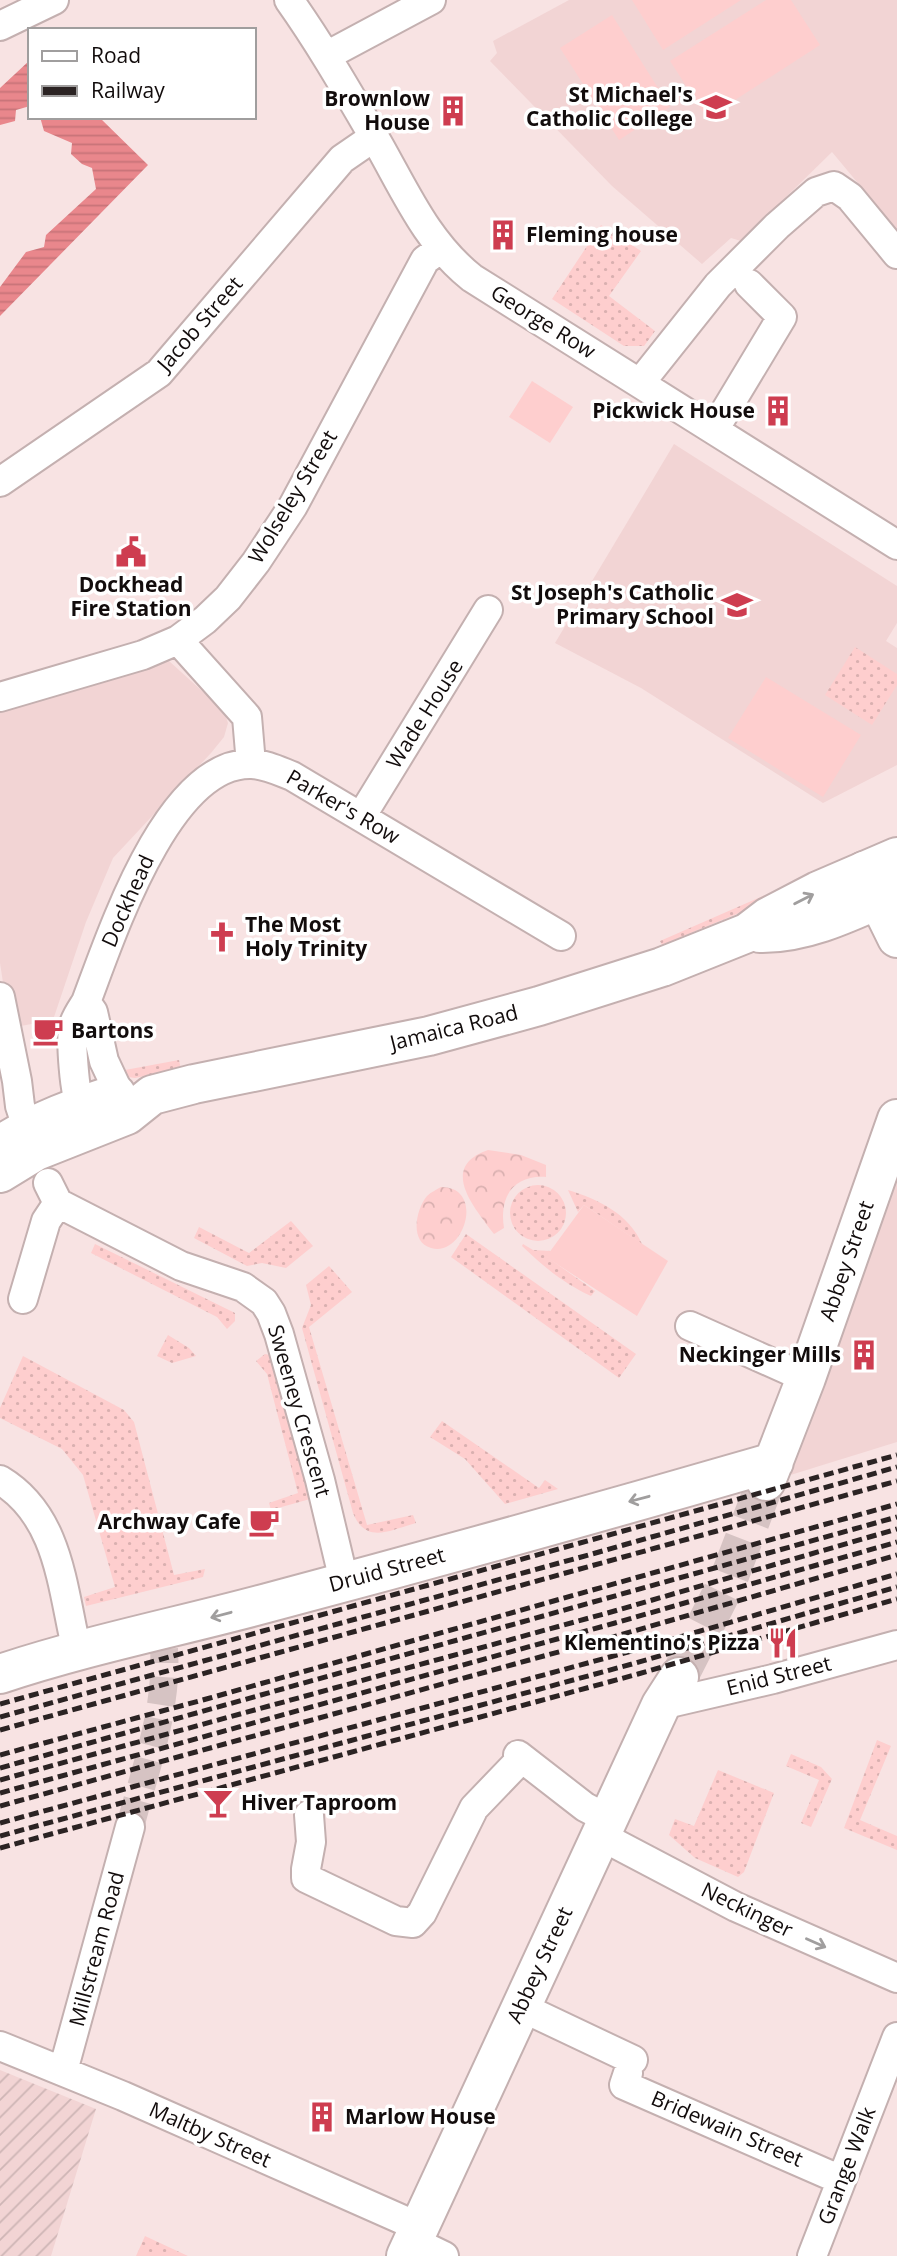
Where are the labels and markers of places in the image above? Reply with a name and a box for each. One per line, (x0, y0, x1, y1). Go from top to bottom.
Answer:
place label: St Michael's Catholic College (526, 80, 693, 132)
place label: Brownlow House (324, 84, 430, 136)
school or university icon: St Michael's Catholic College (699, 90, 733, 124)
building icon: Brownlow House (436, 94, 470, 128)
building icon: Fleming house (486, 218, 520, 252)
place label: Fleming house (526, 220, 678, 248)
building icon: Pickwick House (761, 394, 795, 428)
place label: Pickwick House (592, 396, 755, 424)
public building icon: Dockhead Fire Station (114, 535, 148, 569)
place label: Dockhead Fire Station (70, 570, 192, 622)
place label: St Joseph's Catholic Primary School (511, 578, 714, 630)
school or university icon: St Joseph's Catholic Primary School (720, 588, 754, 622)
place label: The Most Holy Trinity (245, 910, 367, 962)
church icon: The Most Holy Trinity (205, 920, 239, 954)
cafe icon: Bartons (31, 1014, 65, 1048)
place label: Bartons (71, 1016, 154, 1044)
building icon: Neckinger Mills (847, 1338, 881, 1372)
place label: Neckinger Mills (679, 1340, 841, 1368)
cafe icon: Archway Cafe (247, 1505, 281, 1539)
place label: Archway Cafe (98, 1507, 241, 1535)
restaurant icon: Klementino's Pizza (766, 1626, 800, 1660)
place label: Klementino's Pizza (564, 1628, 760, 1656)
bar icon: Hiver Taproom (201, 1786, 235, 1820)
place label: Hiver Taproom (241, 1788, 397, 1816)
building icon: Marlow House (305, 2100, 339, 2134)
place label: Marlow House (345, 2102, 496, 2130)

